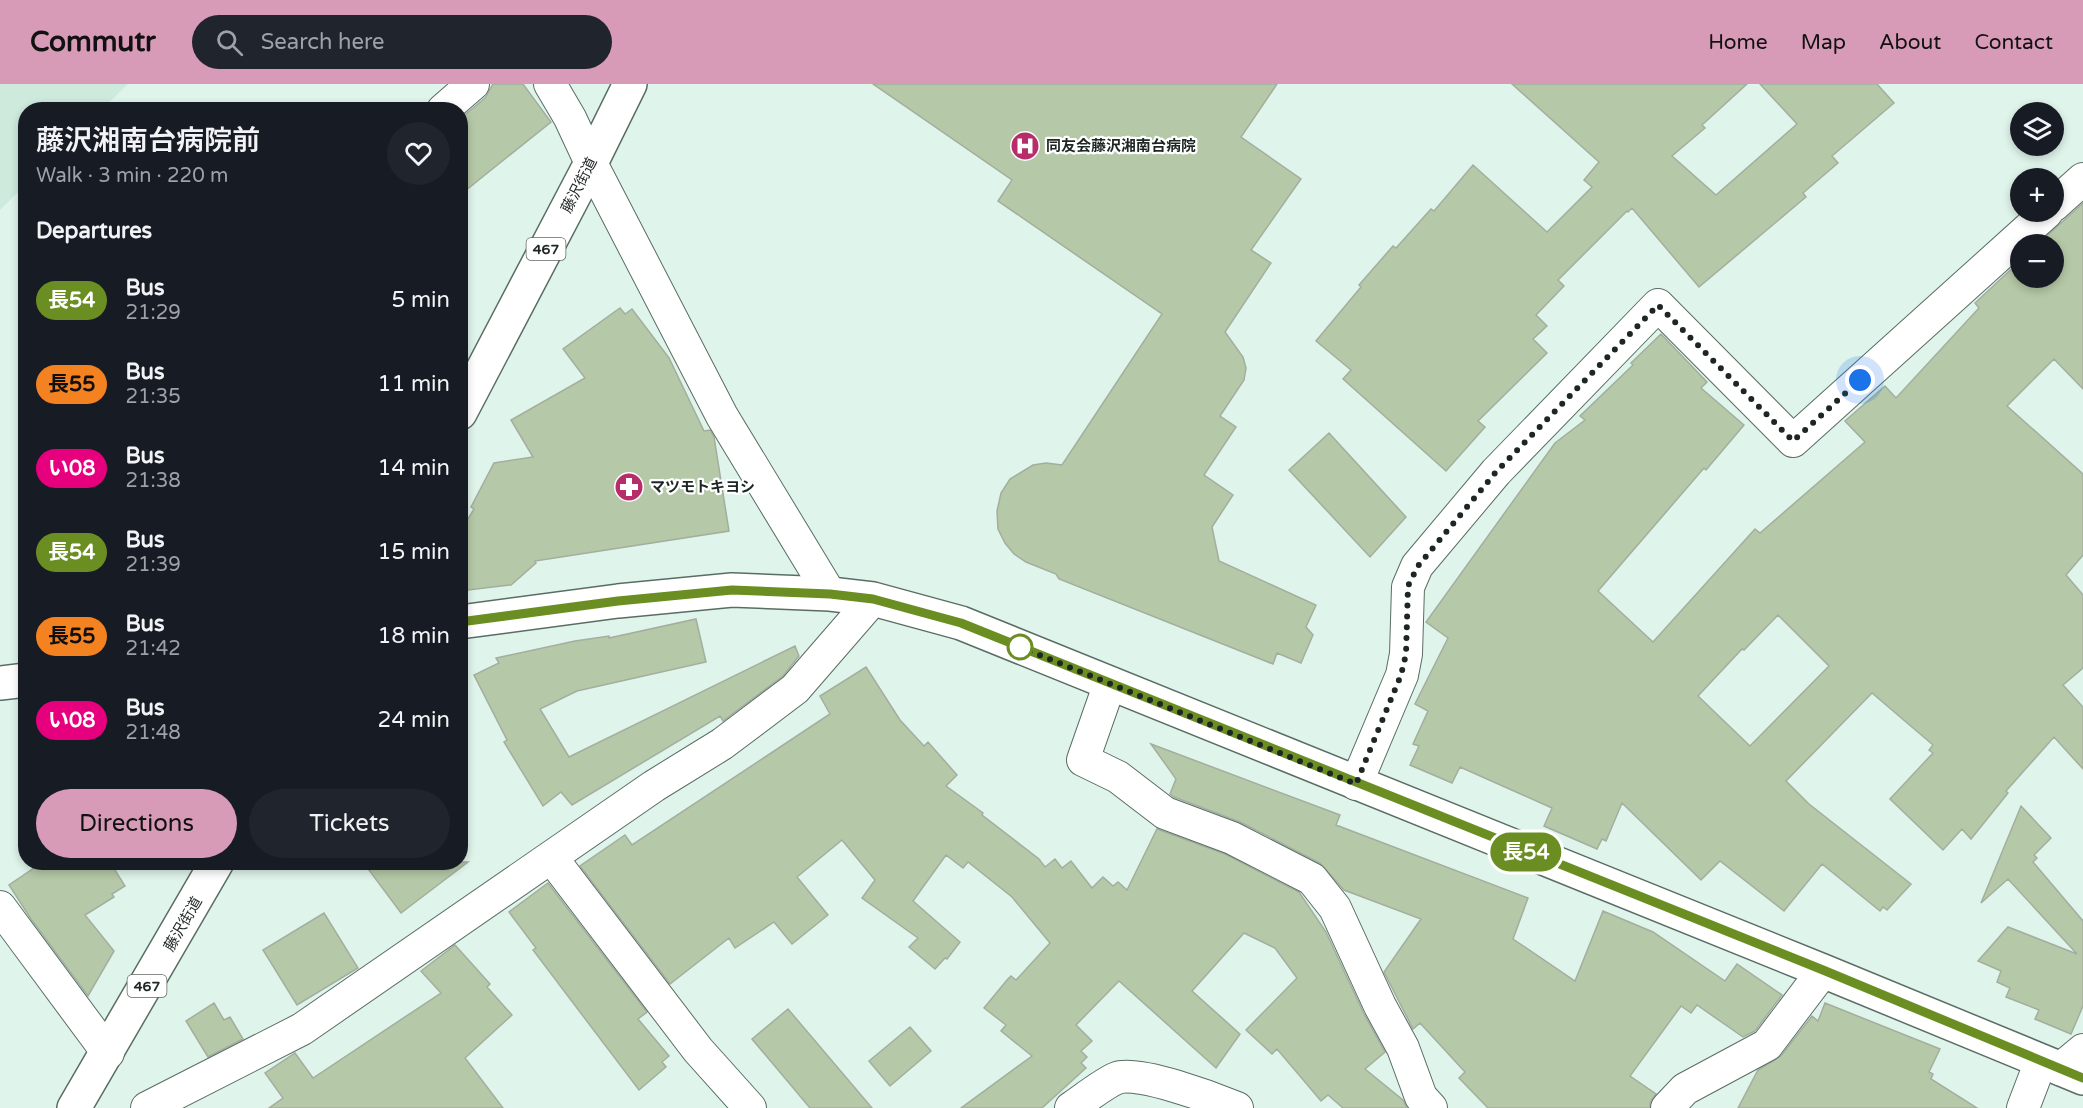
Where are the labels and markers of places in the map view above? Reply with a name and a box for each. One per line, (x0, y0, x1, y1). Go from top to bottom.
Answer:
hospital icon: 同友会藤沢湘南台病院 (1009, 130, 1041, 162)
place label: 同友会藤沢湘南台病院 (1046, 137, 1196, 155)
pharmacy icon: マツモトキヨシ (613, 471, 645, 503)
place label: マツモトキヨシ (650, 478, 755, 496)
unlabelled marker (1007, 634, 1033, 660)

